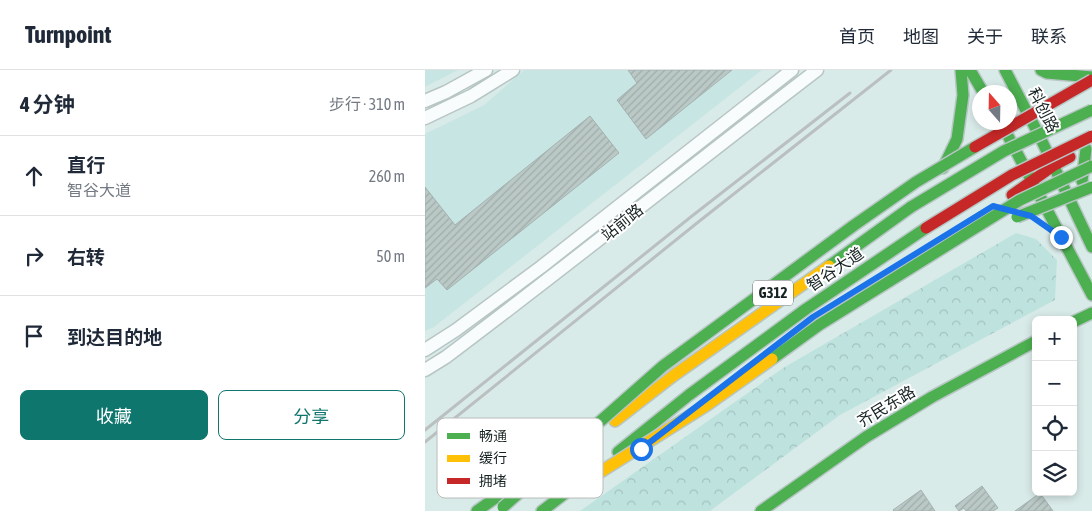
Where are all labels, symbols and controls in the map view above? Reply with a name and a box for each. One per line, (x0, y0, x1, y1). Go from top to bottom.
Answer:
text: Turnpoint (25, 21, 111, 48)
text: 首页 (839, 26, 875, 47)
text: 地图 (903, 26, 939, 47)
text: 关于 (967, 26, 1003, 47)
text: 联系 (1031, 26, 1067, 47)
north arrow (972, 85, 1017, 130)
street label: 科创路 (1025, 85, 1063, 135)
text: 4 分钟 (20, 92, 75, 116)
text: 步行 · 310 m (329, 95, 405, 113)
text: 直行 (67, 154, 105, 176)
icon: ahead (20, 162, 48, 190)
text: 260 m (369, 167, 405, 185)
text: 智谷大道 (67, 181, 131, 199)
street label: 站前路 (598, 200, 646, 244)
route end (1050, 226, 1073, 249)
icon: right (20, 242, 48, 270)
street label: 智谷大道 (803, 244, 867, 294)
text: 右转 (67, 246, 105, 268)
text: 50 m (376, 247, 405, 265)
road number: G312 (753, 280, 793, 306)
map controls (1032, 316, 1077, 496)
button: + (1032, 316, 1077, 361)
icon: arrive (20, 322, 48, 350)
text: 到达目的地 (67, 326, 162, 348)
button: − (1032, 361, 1077, 406)
street label: 齐民东路 (854, 382, 918, 430)
button: 收藏 (20, 390, 208, 440)
button: 分享 (218, 390, 405, 440)
button: locate (1032, 406, 1077, 451)
legend (437, 418, 603, 498)
text: 畅通 (479, 428, 507, 444)
route start (630, 438, 653, 461)
text: 缓行 (479, 450, 507, 466)
button: layers (1032, 451, 1077, 496)
text: 拥堵 (479, 473, 507, 489)

